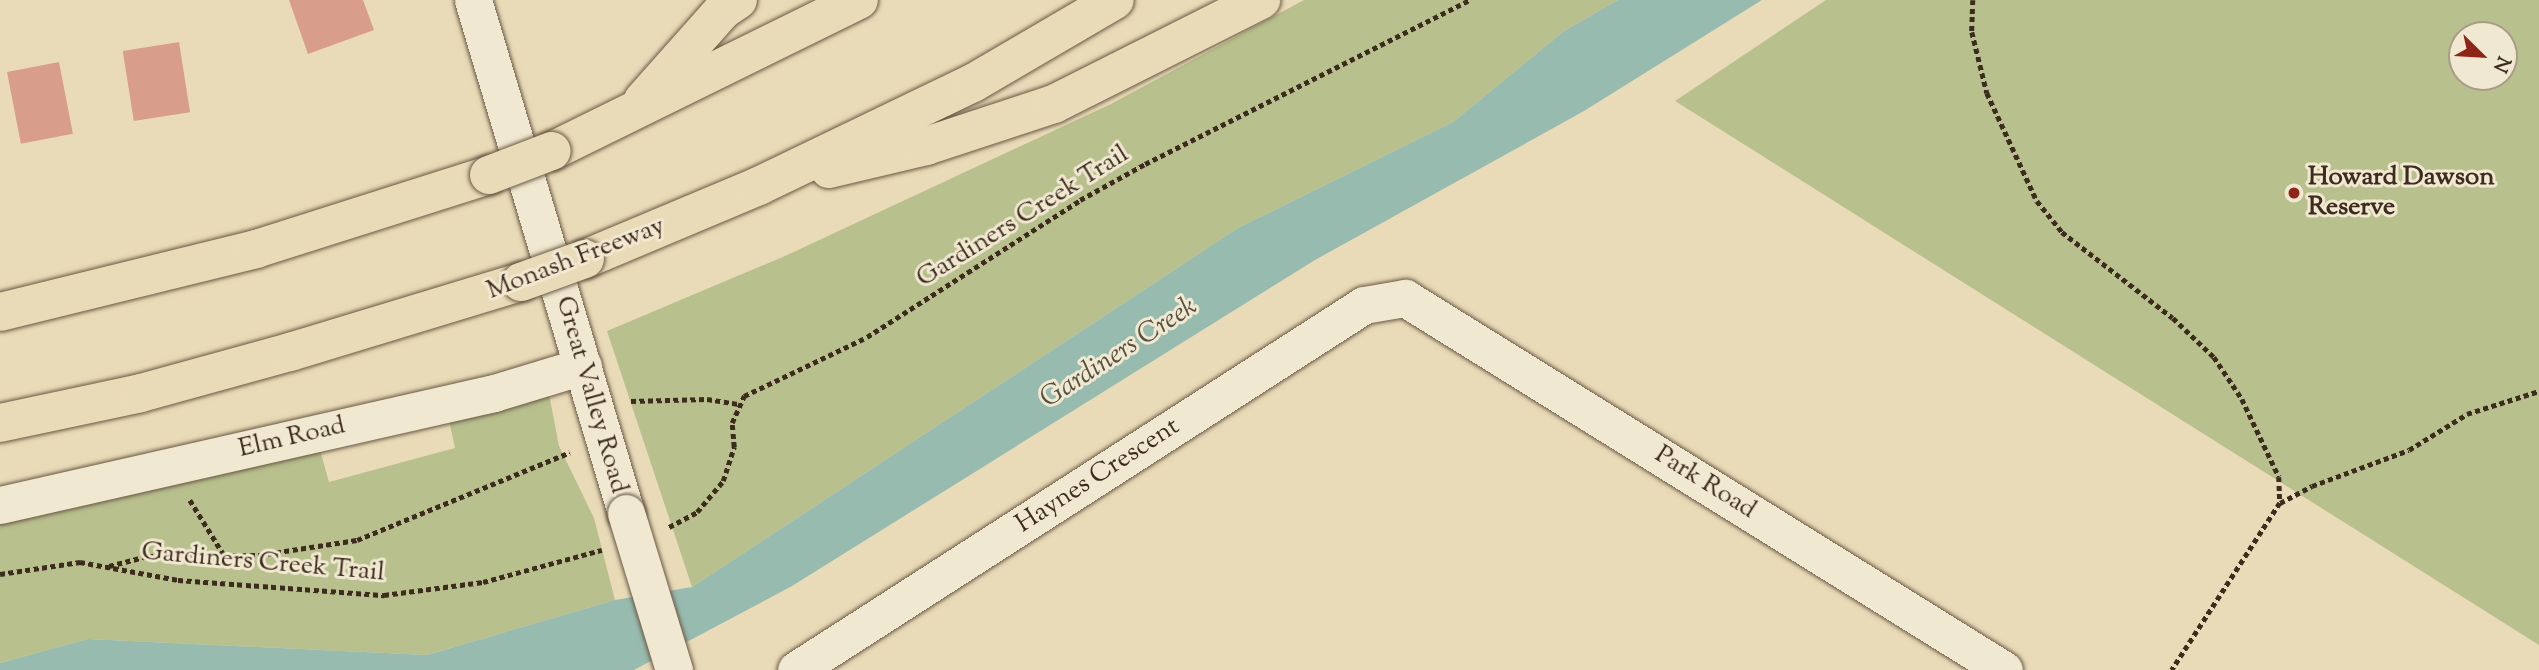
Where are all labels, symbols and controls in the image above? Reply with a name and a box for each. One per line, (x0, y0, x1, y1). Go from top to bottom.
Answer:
north arrow (2448, 21, 2518, 91)
text: N (2485, 52, 2516, 76)
street label: Gardiners Creek Trail (911, 139, 1135, 295)
place label: Howard Dawson Reserve (2308, 162, 2495, 224)
marker: Howard Dawson Reserve (2286, 185, 2302, 201)
street label: Monash Freeway (483, 211, 669, 307)
water label: Gardiners Creek (1034, 290, 1204, 416)
street label: Great Valley Road (548, 293, 634, 497)
street label: Elm Road (236, 411, 348, 465)
street label: Haynes Crescent (1010, 412, 1186, 540)
street label: Park Road (1649, 440, 1761, 526)
street label: Gardiners Creek Trail (140, 537, 386, 589)

